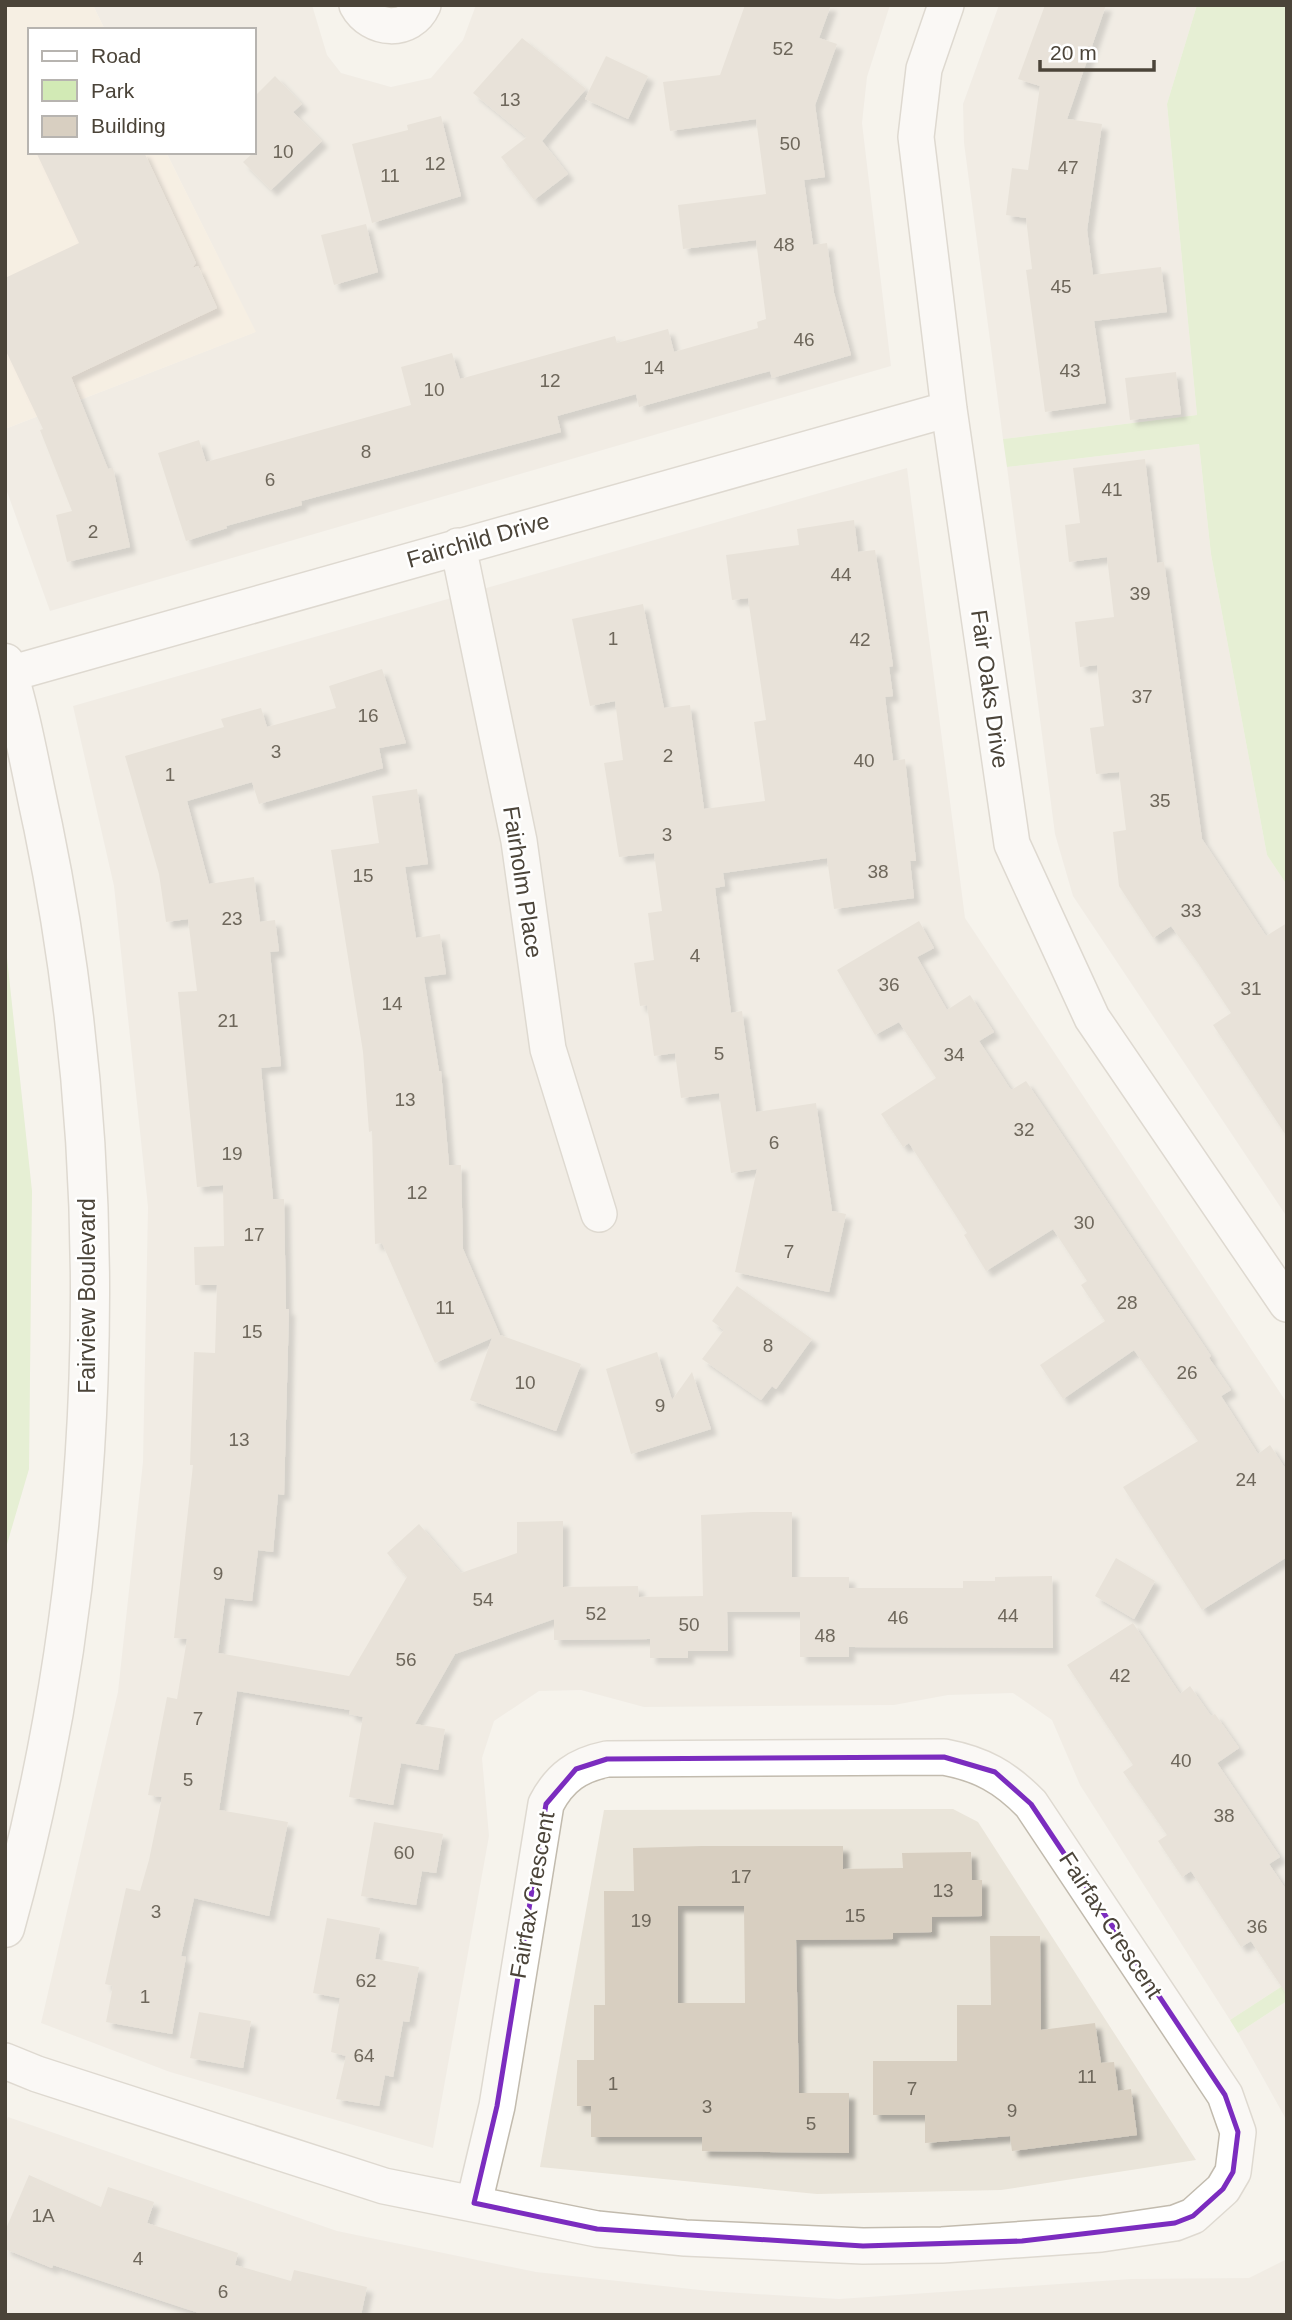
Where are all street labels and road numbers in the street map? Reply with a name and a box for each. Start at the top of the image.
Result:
street label: Fairchild Drive [404,507,552,573]
street label: Fair Oaks Drive [966,608,1014,770]
street label: Fairholm Place [498,804,548,960]
street label: Fairview Boulevard [74,1198,100,1394]
street label: Fairfax Crescent [505,1809,560,1980]
street label: Fairfax Crescent [1054,1847,1168,2003]

